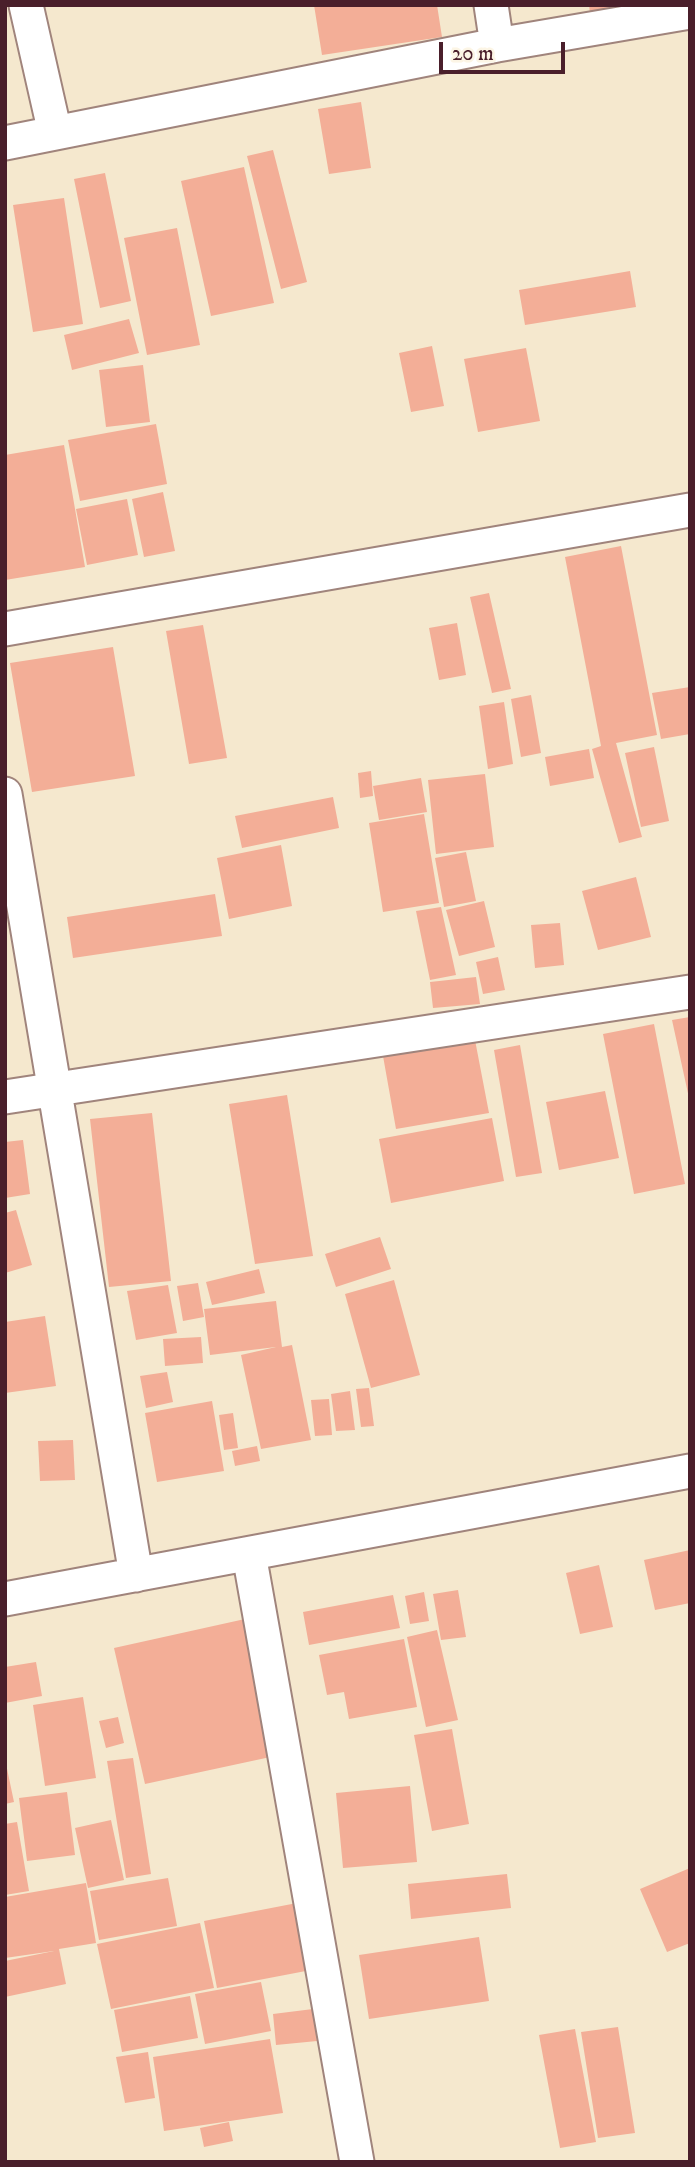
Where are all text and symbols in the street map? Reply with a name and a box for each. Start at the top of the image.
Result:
scale bar [443,28,569,72]
text: 20 m [452,41,494,67]

